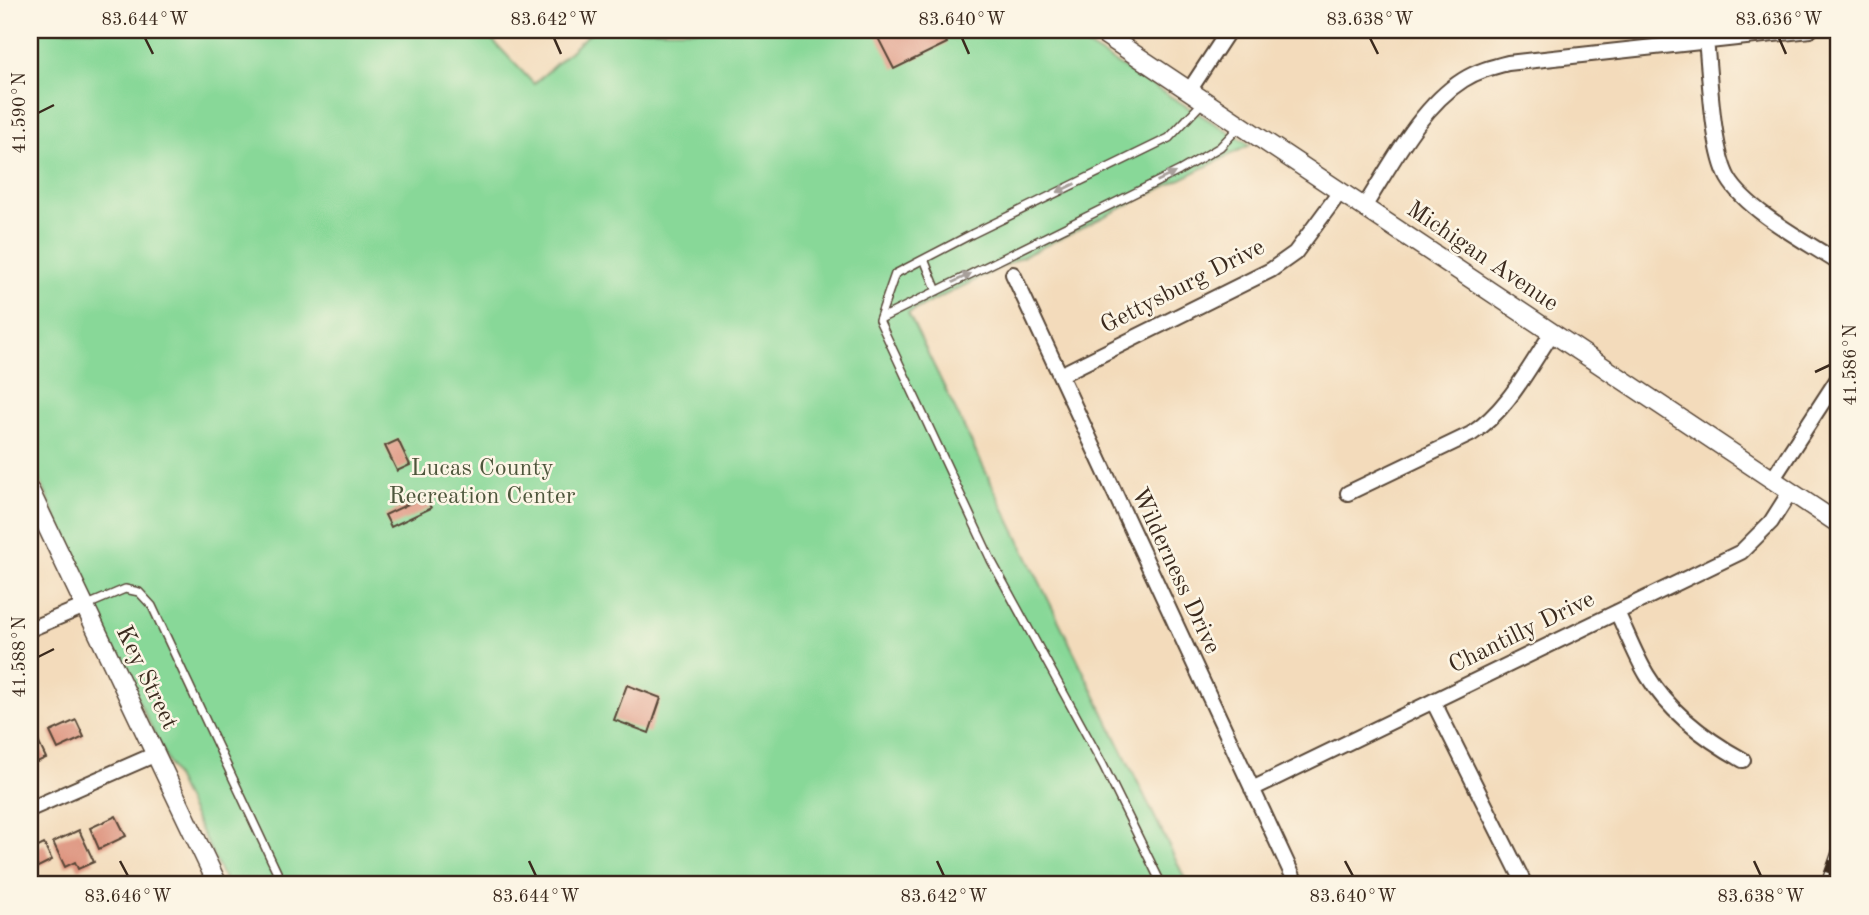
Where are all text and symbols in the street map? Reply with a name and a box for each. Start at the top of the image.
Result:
text: 83.644°W [102,11,188,29]
text: 83.642°W [511,11,597,29]
text: 83.640°W [919,11,1005,29]
text: 83.638°W [1327,11,1413,29]
text: 83.636°W [1736,11,1822,29]
text: 41.590°N [11,72,29,154]
one-way arrow [1156,172,1176,183]
one-way arrow [1056,183,1076,194]
street label: Michigan Avenue [1402,197,1562,317]
street label: Gettysburg Drive [1097,235,1269,339]
one-way arrow [952,273,972,284]
text: 41.586°N [1842,324,1860,406]
park label: Lucas County Recreation Center [388,457,576,509]
street label: Wilderness Drive [1126,484,1224,658]
street label: Chantilly Drive [1445,587,1599,679]
text: 41.588°N [11,616,29,698]
street label: Key Street [111,622,181,734]
text: 83.646°W [85,888,171,906]
text: 83.644°W [493,888,579,906]
text: 83.642°W [901,888,987,906]
text: 83.640°W [1310,888,1396,906]
text: 83.638°W [1718,888,1804,906]

